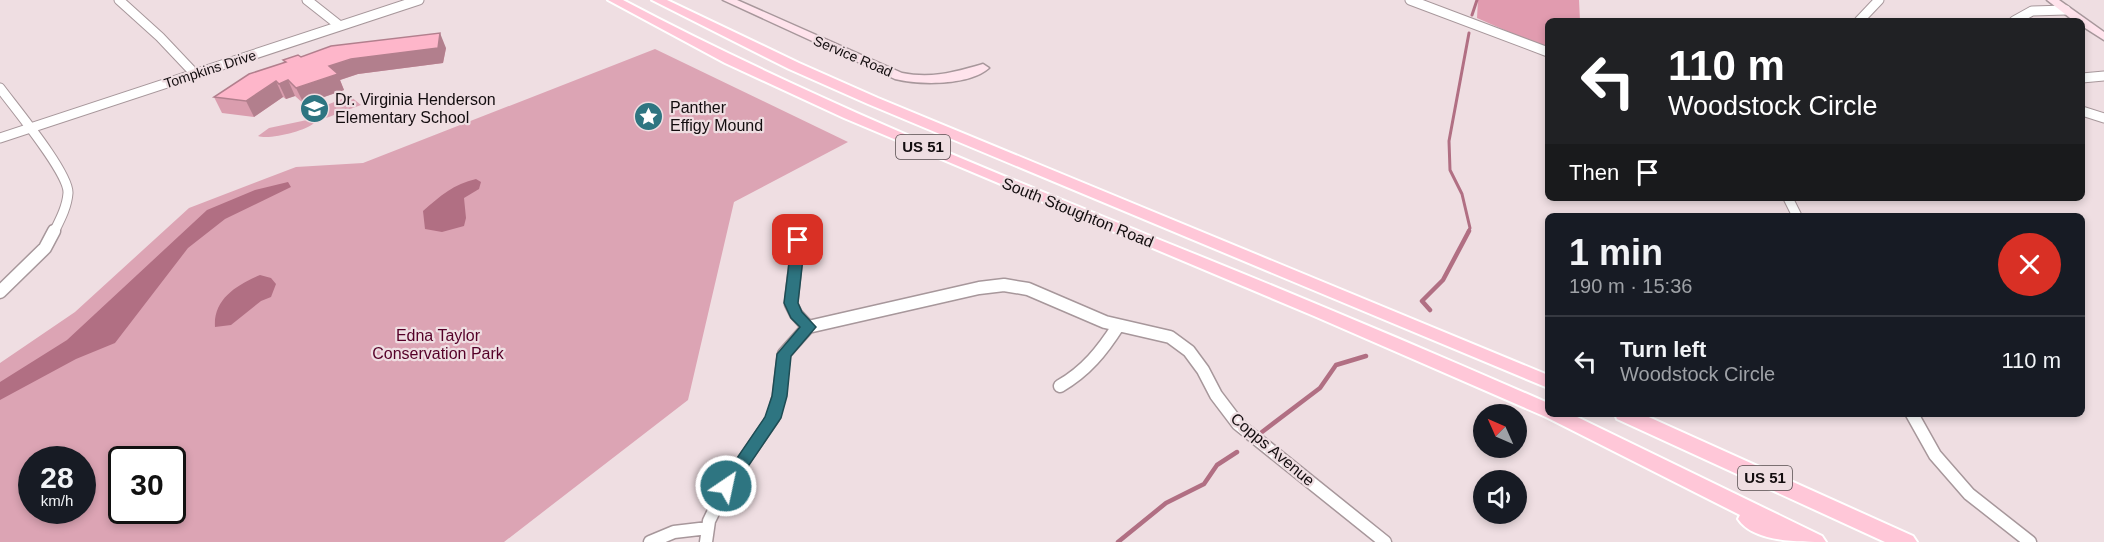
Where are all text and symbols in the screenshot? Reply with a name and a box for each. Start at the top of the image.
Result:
street label: Service Road [811,32,895,80]
icon: left [1569,42,1647,120]
text: 110 m [1668,42,1785,89]
street label: Tompkins Drive [162,47,258,91]
place label: Dr. Virginia Henderson Elementary School [335,91,496,126]
text: Woodstock Circle [1668,91,1878,121]
school or university icon: Dr. Virginia Henderson Elementary School [298,92,330,124]
place label: Panther Effigy Mound [670,99,763,134]
place icon: Panther Effigy Mound [633,100,665,132]
road number: US 51 [896,135,950,159]
icon: arrive [1631,156,1664,189]
text: Then [1569,160,1619,185]
street label: South Stoughton Road [1000,174,1156,251]
pin [772,214,823,265]
icon: arrive [781,223,814,256]
text: 1 min [1569,232,1663,273]
button: close [1998,233,2061,296]
text: 190 m · 15:36 [1569,275,1692,297]
park label: Edna Taylor Conservation Park [372,327,505,362]
text: Turn left [1620,337,1706,362]
icon: left [1569,345,1602,378]
text: 110 m [2001,348,2061,373]
text: Woodstock Circle [1620,363,1775,385]
north arrow [1473,404,1527,458]
map controls [1473,404,1527,524]
street label: Copps Avenue [1227,410,1318,489]
speed limit sign: 30 [108,446,186,524]
position arrow [694,454,758,518]
text: 28 [40,461,74,494]
road number: US 51 [1738,466,1792,490]
button: sound [1473,470,1527,524]
text: km/h [41,492,73,509]

